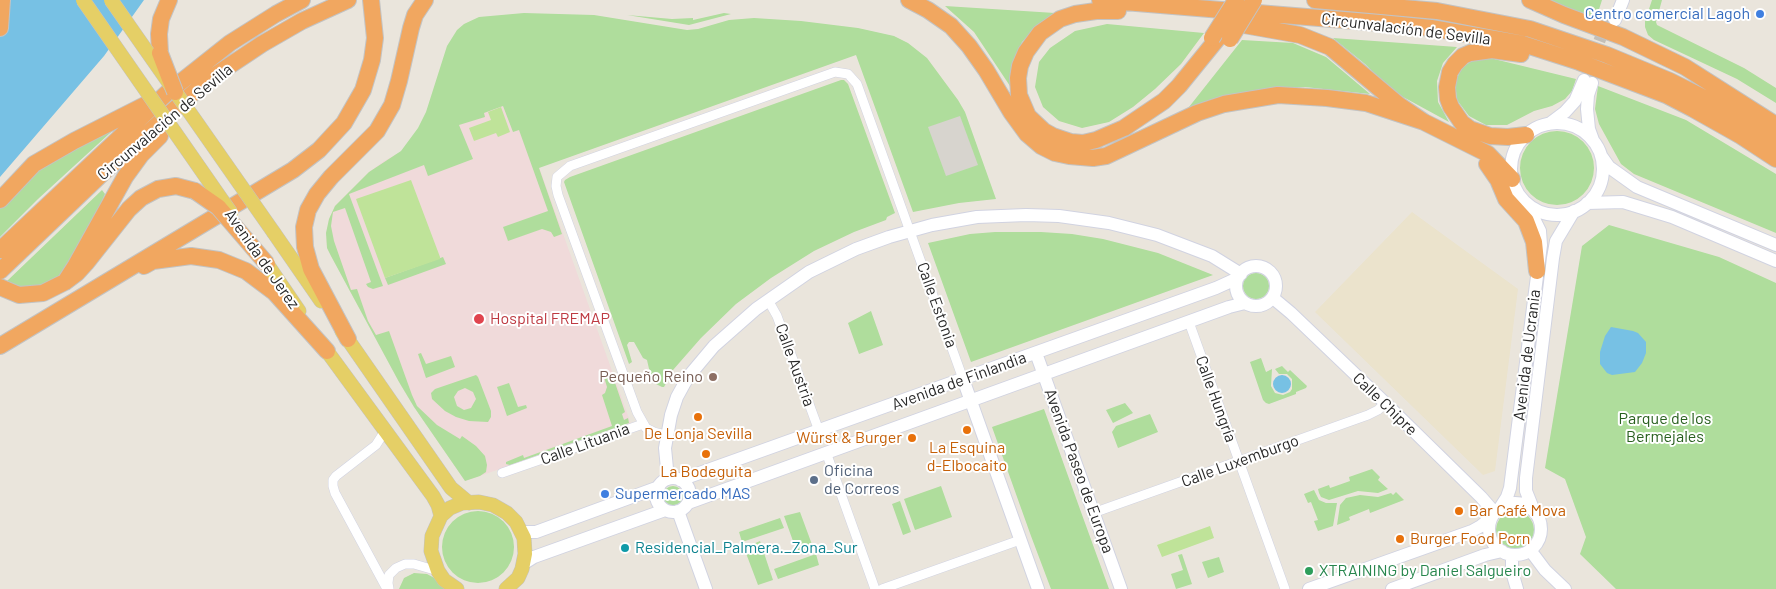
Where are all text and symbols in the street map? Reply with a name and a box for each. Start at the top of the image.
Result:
place label: Centro comercial Lagoh [1585,4,1750,24]
marker: Centro comercial Lagoh [1754,8,1766,20]
street label: Circunvalación de Sevilla [1320,9,1492,49]
street label: Circunvalación de Sevilla [94,60,236,184]
street label: Avenida de Jerez [220,205,304,313]
street label: Calle Estonia [913,260,961,350]
street label: Avenida de Ucrania [1509,288,1545,422]
place label: Hospital FREMAP [490,309,610,329]
marker: Hospital FREMAP [472,312,486,326]
street label: Calle Austria [771,321,819,409]
street label: Avenida de Finlandia [889,348,1029,414]
street label: Calle Hungría [1192,353,1240,445]
place label: Pequeño Reino [599,367,703,387]
street label: Calle Chipre [1349,368,1421,440]
marker: Pequeño Reino [707,371,719,383]
street label: Avenida Paseo de Europa [1040,386,1118,556]
park label: Parque de los Bermejales [1619,409,1711,447]
marker: De Lonja Sevilla [692,411,704,423]
street label: Calle Lituania [538,419,632,469]
place label: De Lonja Sevilla [644,424,752,444]
marker: La Esquina d-Elbocaito [961,424,973,436]
place label: Würst & Burger [796,428,902,448]
street label: Calle Luxemburgo [1179,431,1301,491]
marker: Würst & Burger [906,432,918,444]
place label: La Esquina d-Elbocaito [927,438,1007,476]
marker: La Bodeguita [700,448,712,460]
place label: Oficina de Correos [824,461,899,499]
place label: La Bodeguita [660,462,752,482]
marker: Oficina de Correos [808,474,820,486]
place label: Supermercado MAS [615,484,750,504]
marker: Supermercado MAS [599,488,611,500]
place label: Bar Café Mova [1469,501,1566,521]
marker: Bar Café Mova [1453,505,1465,517]
place label: Burger Food Porn [1410,529,1530,549]
marker: Burger Food Porn [1394,533,1406,545]
place label: Residencial_Palmera._Zona_Sur [635,538,858,558]
marker: Residencial_Palmera._Zona_Sur [619,542,631,554]
place label: XTRAINING by Daniel Salgueiro [1319,561,1531,581]
marker: XTRAINING by Daniel Salgueiro [1303,565,1315,577]

